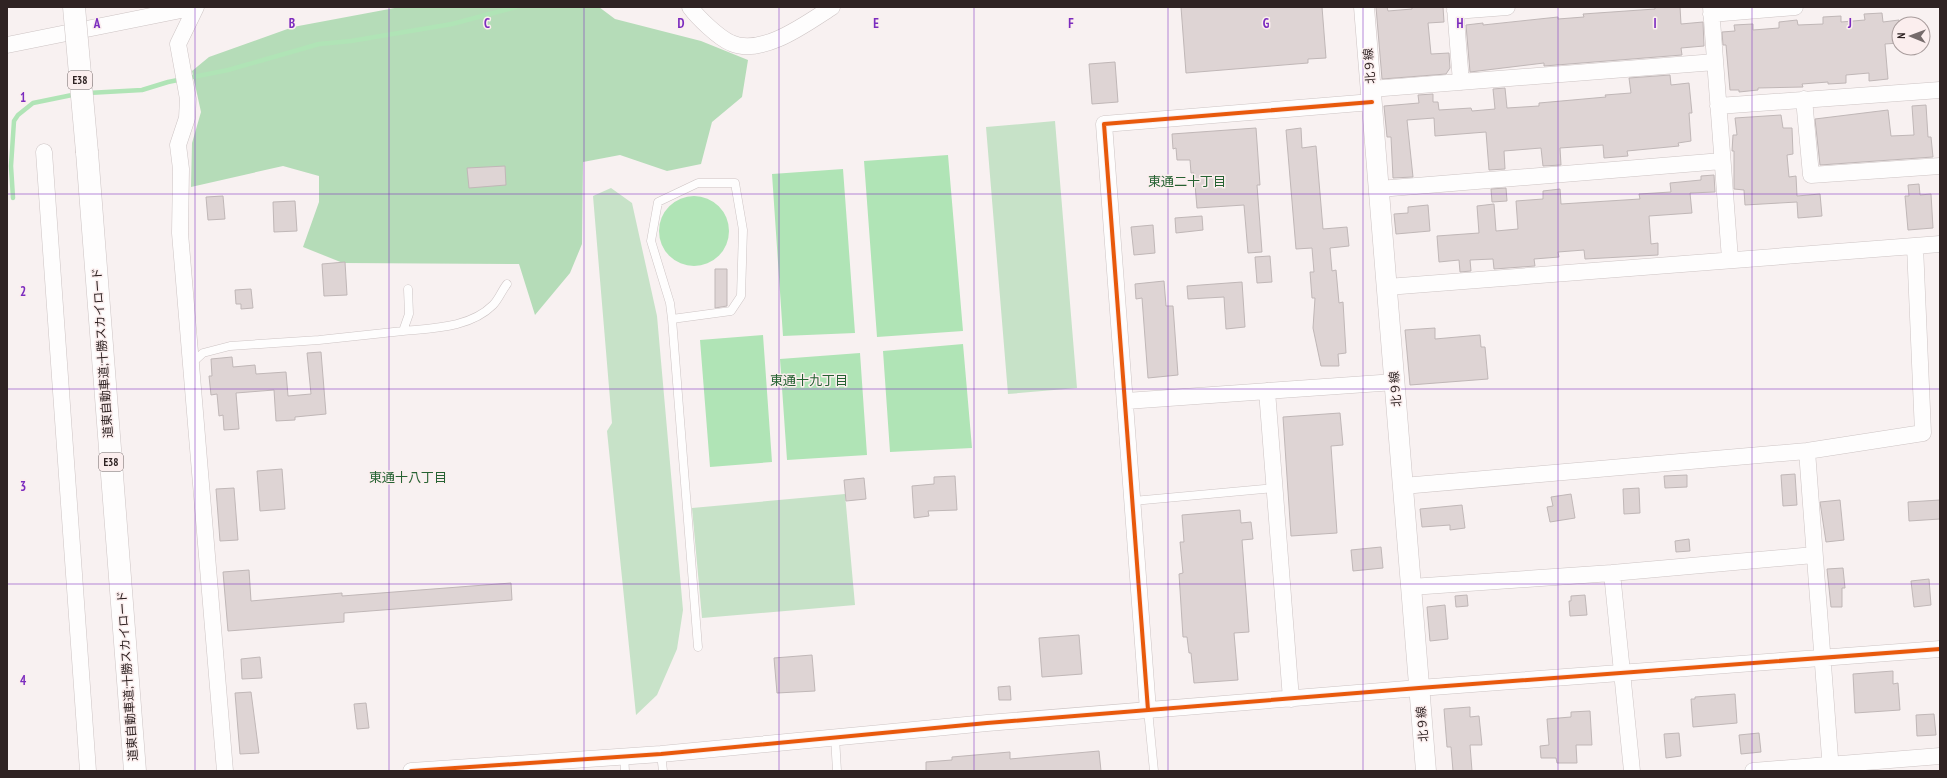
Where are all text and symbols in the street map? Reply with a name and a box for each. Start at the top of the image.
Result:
text: A [93,15,101,32]
text: B [289,15,295,32]
text: C [484,15,490,32]
text: D [678,15,685,32]
text: E [873,15,879,32]
text: F [1068,15,1074,32]
text: G [1263,15,1270,32]
text: H [1457,15,1464,32]
text: I [1653,15,1657,32]
text: J [1847,15,1852,32]
north arrow [1891,16,1931,56]
text: N [1894,33,1908,39]
street label: 北９線 [1360,47,1378,85]
road number: E38 [68,71,92,89]
text: 1 [20,89,26,106]
district label: 東通二十丁目 [1148,173,1226,190]
street label: 道東自動車道;十勝スカイロード [89,267,115,439]
text: 2 [20,283,26,300]
street label: 北９線 [1386,370,1404,408]
district label: 東通十九丁目 [770,372,848,389]
road number: E38 [99,453,123,471]
district label: 東通十八丁目 [369,469,447,486]
text: 3 [20,478,26,495]
street label: 道東自動車道;十勝スカイロード [114,590,140,762]
text: 4 [20,672,27,689]
street label: 北９線 [1413,705,1431,743]

